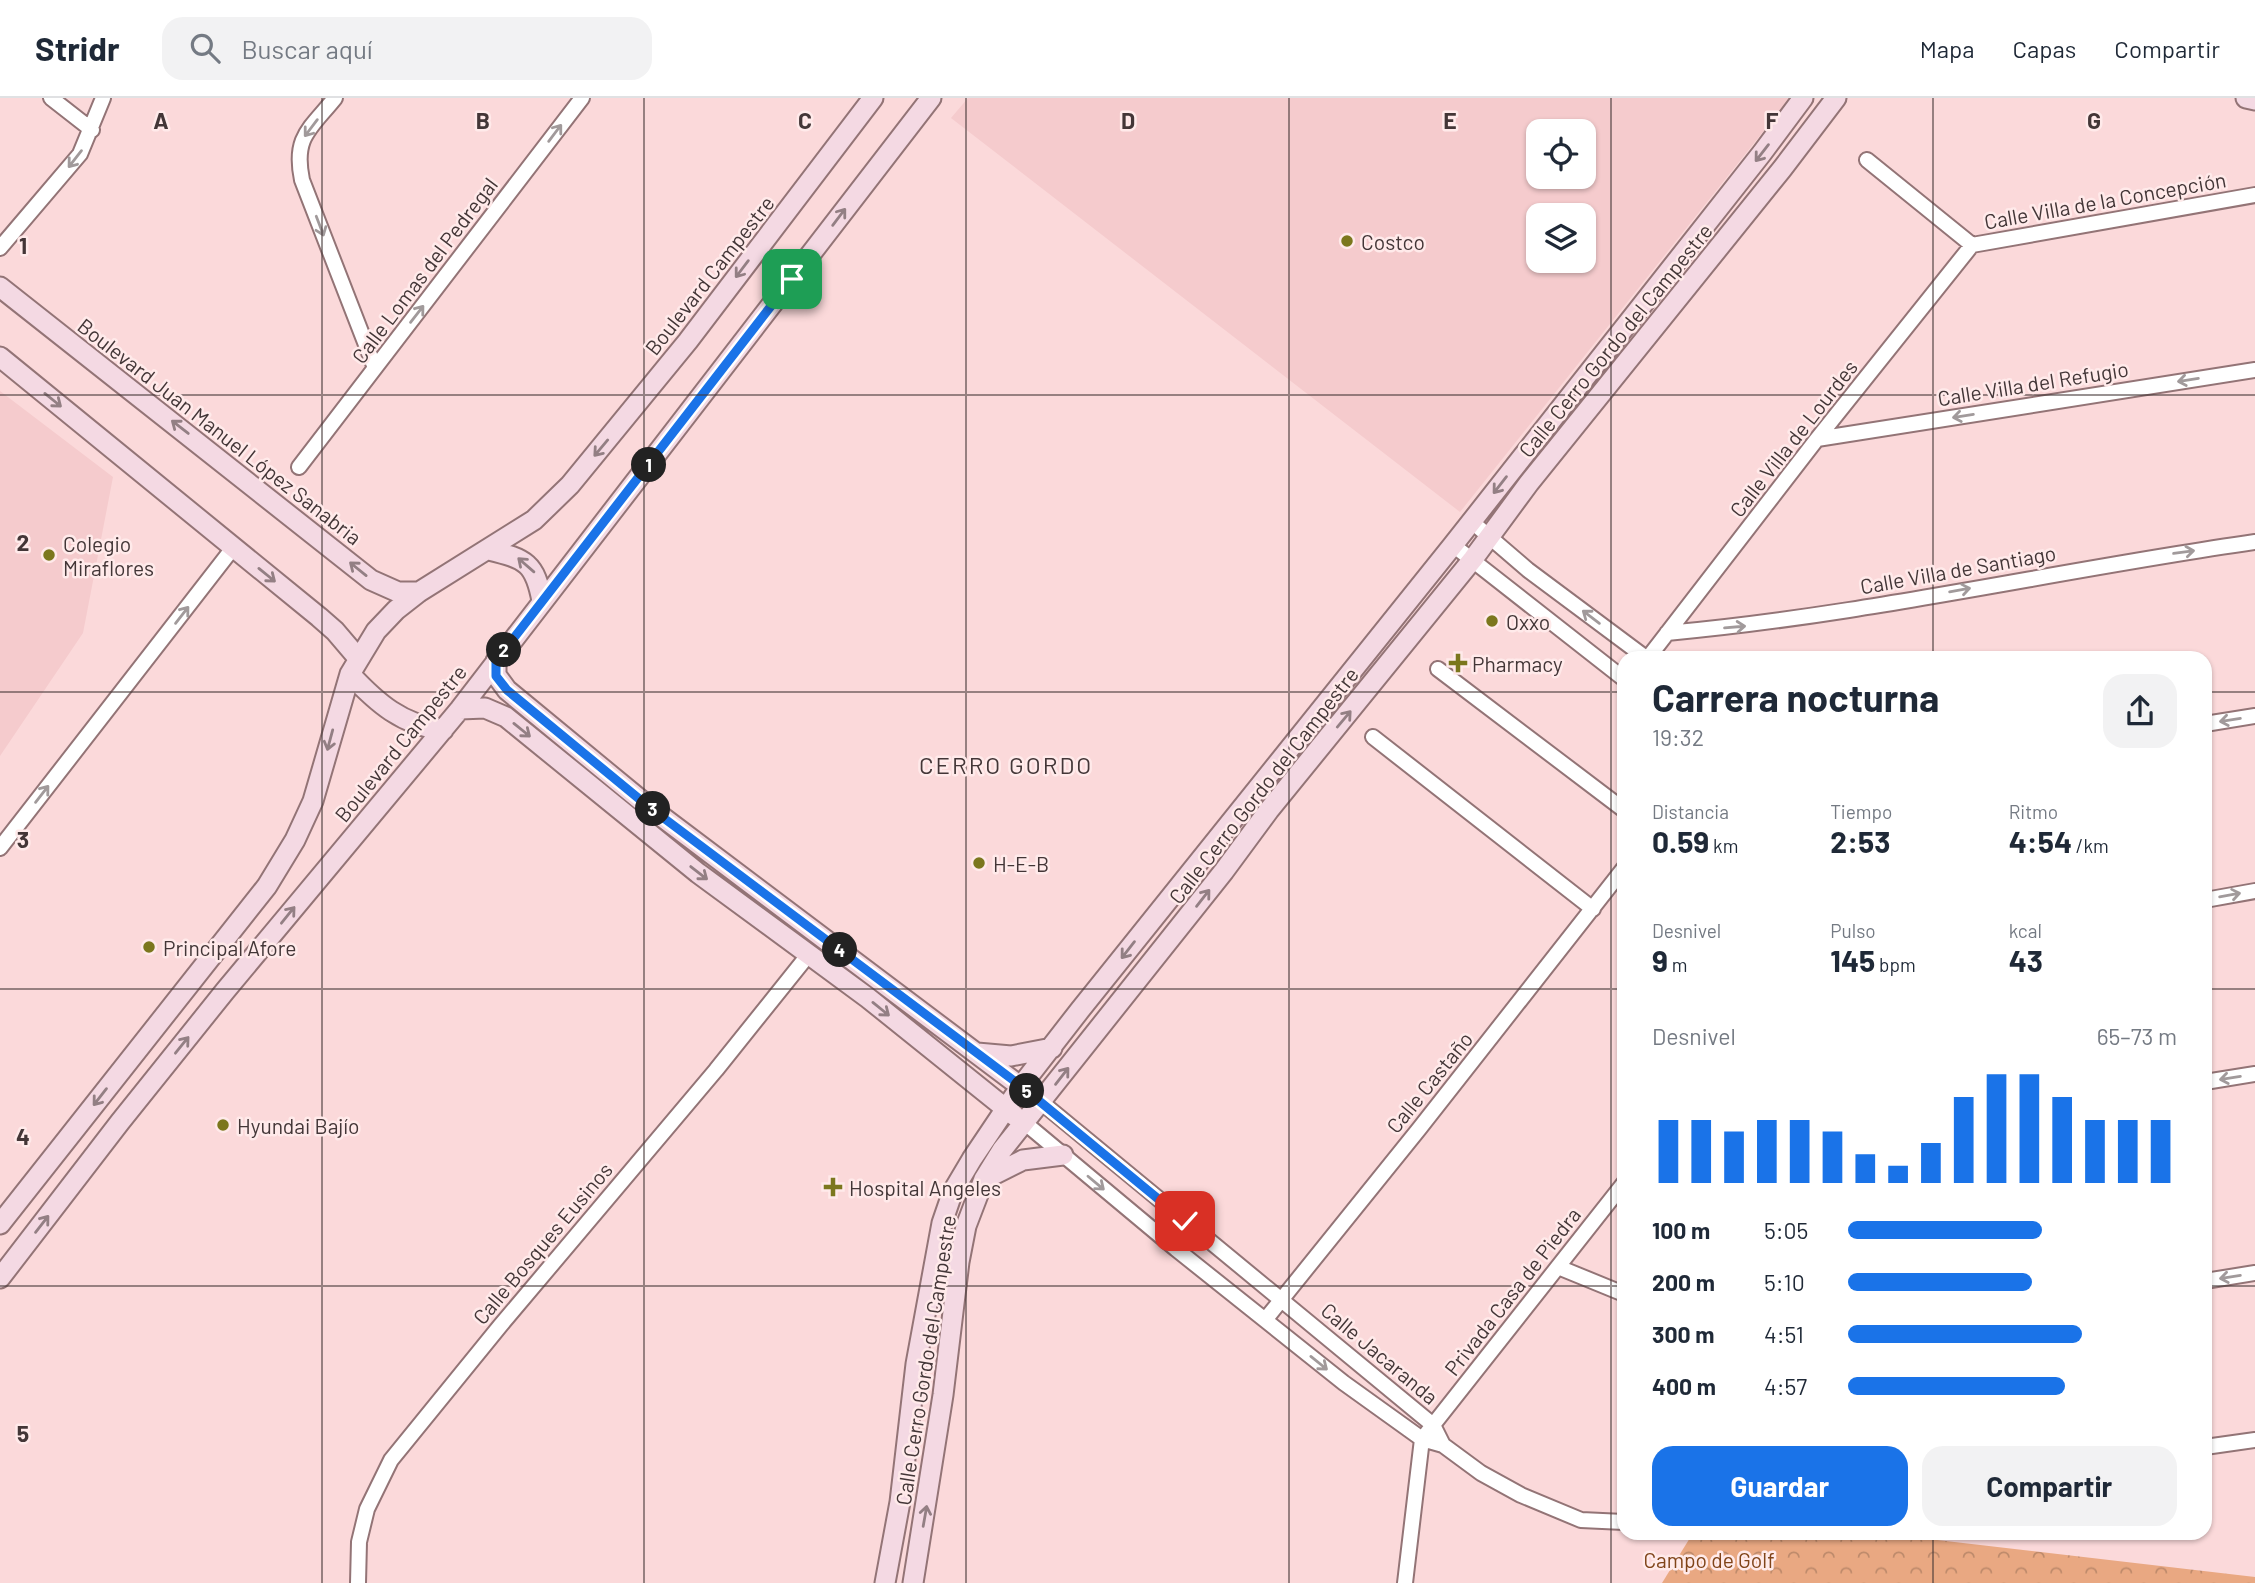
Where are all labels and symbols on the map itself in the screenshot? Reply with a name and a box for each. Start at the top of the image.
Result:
text: A [153,106,169,134]
text: B [476,106,490,134]
text: C [798,106,812,134]
text: D [1121,106,1135,134]
text: E [1443,106,1457,134]
text: F [1766,106,1779,134]
text: G [2087,106,2101,134]
one-way arrow [304,118,319,136]
one-way arrow [548,124,563,143]
one-way arrow [1754,143,1769,161]
one-way arrow [67,150,82,168]
street label: Calle Villa de la Concepción [1982,166,2228,234]
street label: Calle Lomas del Pedregal [346,172,502,368]
street label: Boulevard Campestre [639,191,779,359]
one-way arrow [832,209,847,227]
one-way arrow [314,215,327,237]
street label: Calle Cerro Gordo del Campestre [1513,218,1717,462]
place label: Costco [1361,229,1425,254]
text: 1 [19,231,27,259]
marker: Costco [1339,233,1355,249]
pin [762,249,822,309]
one-way arrow [735,259,750,278]
one-way arrow [410,305,425,323]
street label: Boulevard Juan Manuel López Sanabria [73,312,367,550]
street label: Calle Villa de Lourdes [1724,355,1862,521]
street label: Calle Villa del Refugio [1936,356,2130,410]
one-way arrow [2177,374,2199,387]
one-way arrow [43,392,61,408]
one-way arrow [1952,410,1975,423]
one-way arrow [171,420,189,435]
one-way arrow [594,438,609,456]
pin: 1 [632,448,666,482]
one-way arrow [1492,476,1507,494]
text: 2 [17,528,29,556]
place label: Colegio Miraflores [63,531,154,580]
street label: Calle Villa de Santiago [1858,539,2058,599]
one-way arrow [2172,545,2195,558]
marker: Colegio Miraflores [41,547,57,563]
one-way arrow [517,558,535,574]
one-way arrow [349,561,367,577]
one-way arrow [257,568,275,583]
one-way arrow [1948,583,1971,596]
one-way arrow [174,606,189,624]
place label: Oxxo [1506,609,1550,634]
one-way arrow [1582,610,1601,625]
marker: Oxxo [1484,613,1500,629]
one-way arrow [1724,620,1746,633]
pin: 2 [486,632,522,668]
place label: Pharmacy [1472,651,1563,676]
marker: Pharmacy [1450,655,1466,671]
street label: Boulevard Campestre [329,659,471,827]
street label: Calle Cerro Gordo del Campestre [1163,662,1363,908]
one-way arrow [1336,711,1352,729]
one-way arrow [2219,714,2242,727]
one-way arrow [512,722,530,738]
one-way arrow [323,728,336,751]
district label: CERRO GORDO [919,750,1093,779]
one-way arrow [34,785,49,804]
pin: 3 [636,792,670,826]
text: 3 [17,825,29,853]
place label: H-E-B [993,851,1049,876]
marker: H-E-B [971,855,987,871]
one-way arrow [689,865,707,880]
one-way arrow [2218,888,2241,901]
one-way arrow [1195,889,1210,907]
one-way arrow [280,907,295,925]
pin: 4 [822,932,858,968]
place label: Principal Afore [163,935,296,960]
marker: Principal Afore [141,939,157,955]
one-way arrow [1120,940,1135,958]
one-way arrow [871,1001,890,1016]
street label: Calle Castaño [1381,1026,1477,1138]
one-way arrow [175,1036,190,1054]
one-way arrow [1054,1067,1069,1086]
one-way arrow [2219,1072,2242,1085]
pin: 5 [1010,1074,1044,1108]
one-way arrow [93,1087,108,1105]
place label: Hyundai Bajío [237,1113,359,1138]
marker: Hyundai Bajío [215,1117,231,1133]
text: 4 [16,1122,30,1150]
street label: Calle Bosques Eusinos [467,1157,617,1329]
place label: Hospital Angeles [849,1175,1001,1200]
one-way arrow [1086,1175,1104,1191]
marker: Hospital Angeles [823,1177,843,1197]
pin [1155,1191,1215,1251]
street label: Privada Casa de Piedra [1439,1202,1585,1380]
street label: Calle Cerro Gordo del Campestre [890,1213,960,1507]
one-way arrow [34,1215,49,1233]
one-way arrow [2219,1271,2242,1284]
street label: Calle Jacaranda [1317,1297,1443,1409]
one-way arrow [1309,1355,1327,1370]
text: 5 [17,1419,29,1447]
one-way arrow [919,1505,932,1528]
park label: Campo de Golf [1643,1547,1775,1572]

